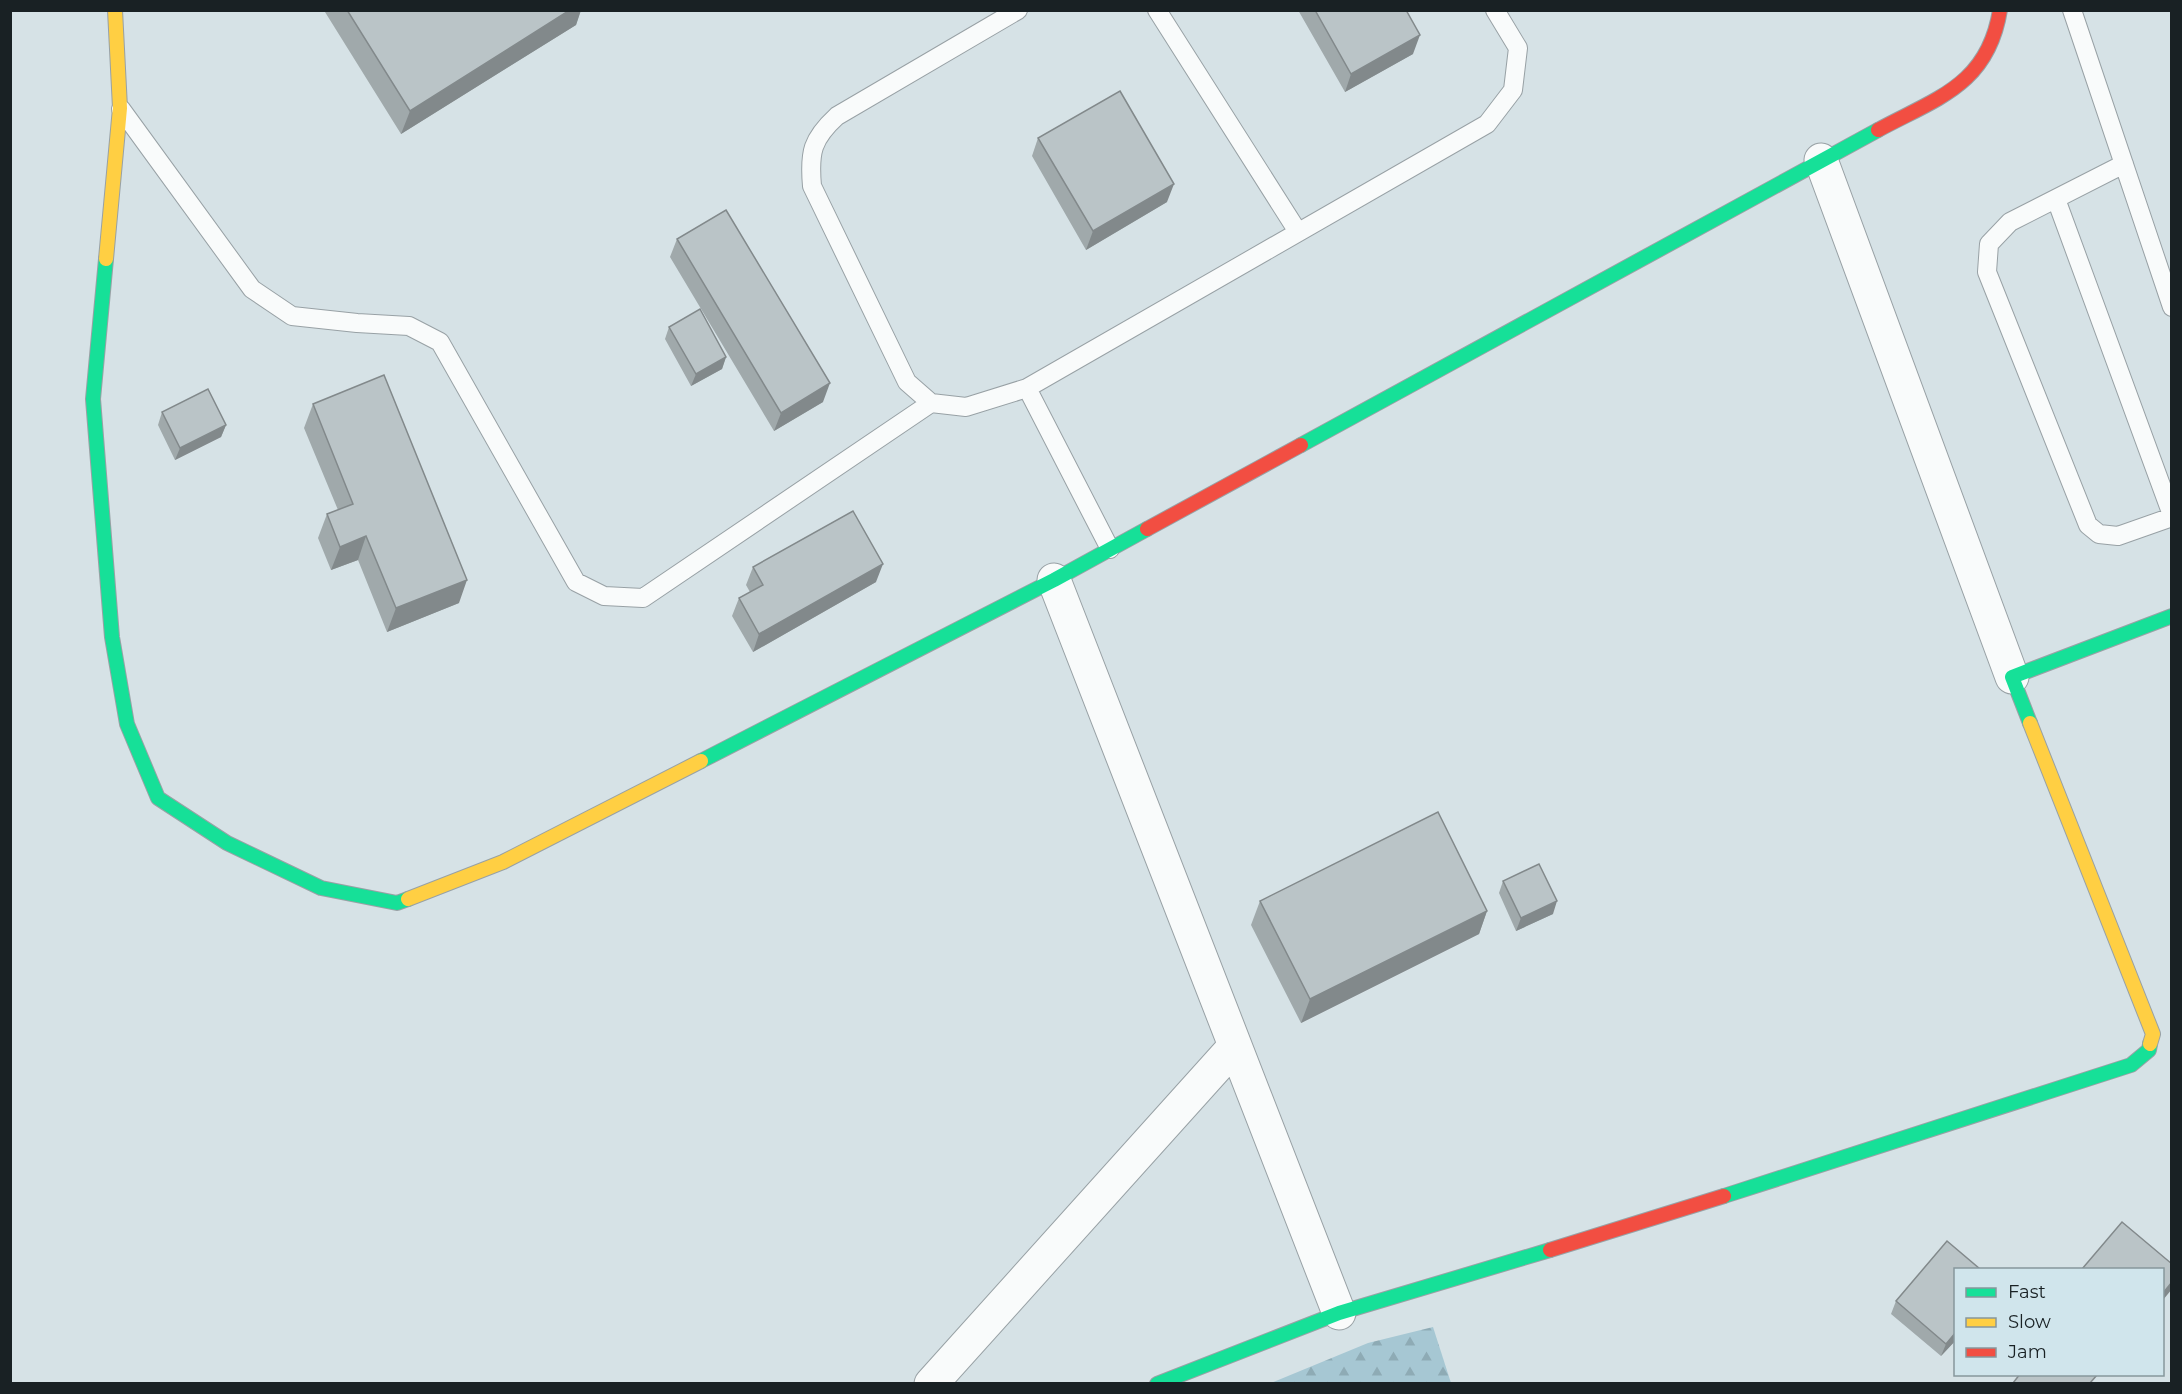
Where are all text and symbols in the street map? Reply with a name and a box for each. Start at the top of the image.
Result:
legend [1954,1268,2164,1376]
text: Fast [2008,1281,2046,1303]
text: Slow [2008,1311,2051,1333]
text: Jam [2007,1341,2047,1363]

